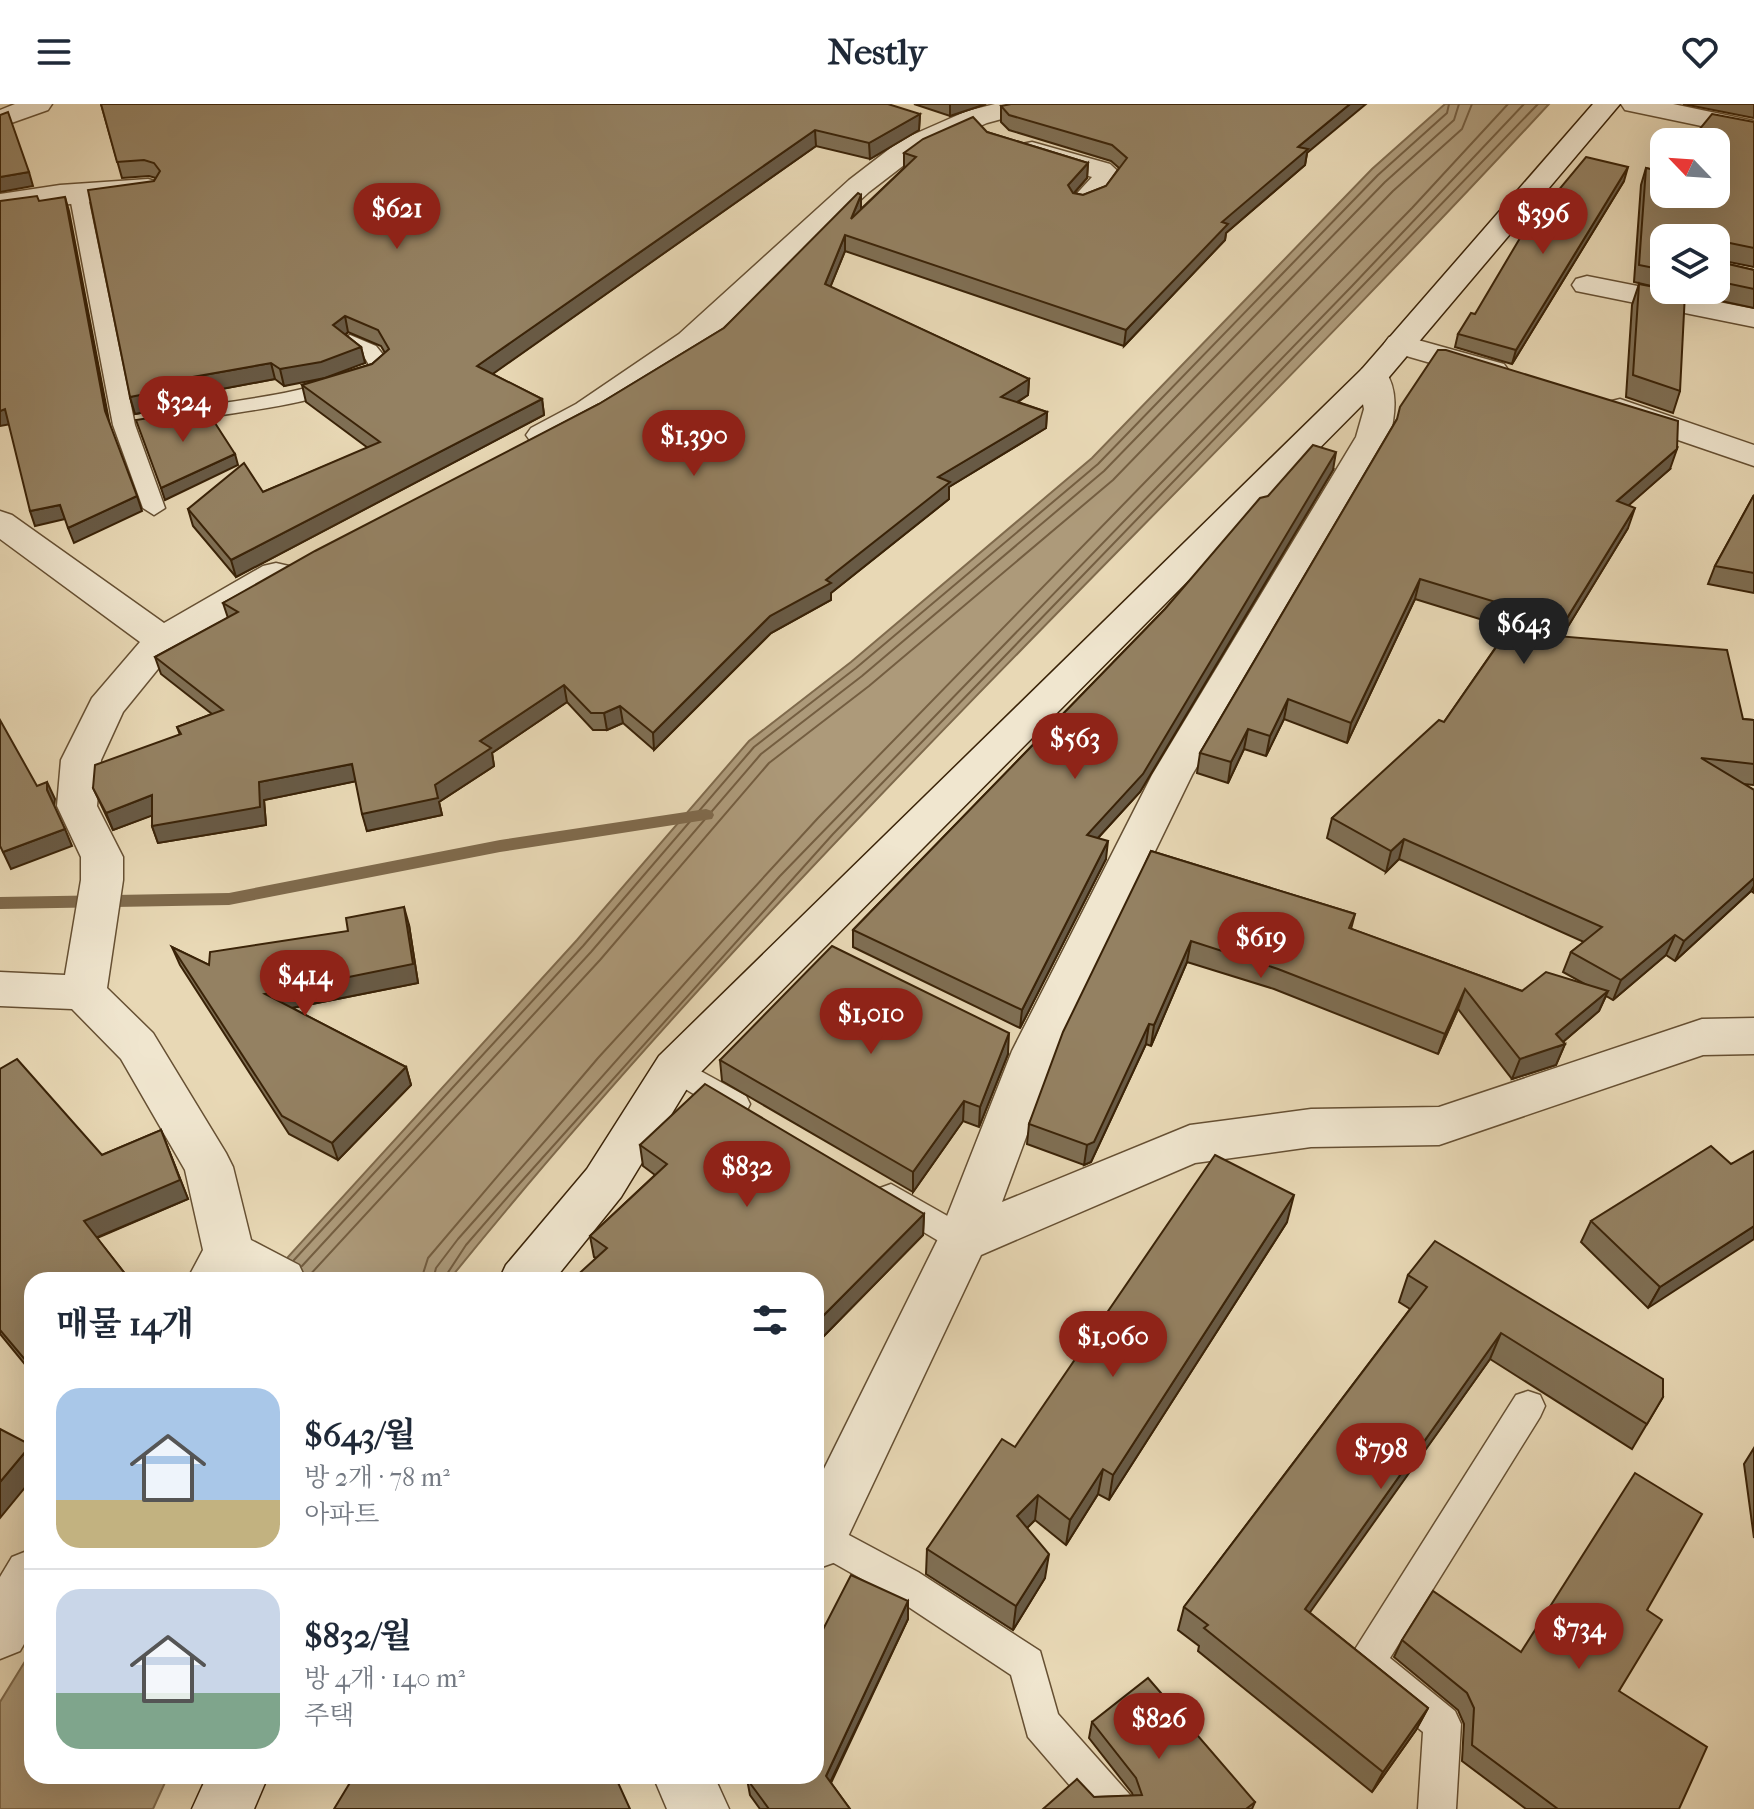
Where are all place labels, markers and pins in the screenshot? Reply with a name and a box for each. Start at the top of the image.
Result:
pin: $621 [350,183,444,251]
pin: $396 [1496,188,1590,256]
pin: $324 [136,376,230,444]
pin: $1,390 [629,410,759,478]
pin: $643 [1477,598,1571,666]
pin: $563 [1028,713,1122,781]
pin: $619 [1214,912,1308,980]
pin: $414 [258,950,352,1018]
pin: $1,010 [806,988,936,1056]
pin: $832 [700,1141,794,1209]
pin: $1,060 [1048,1311,1178,1379]
pin: $798 [1334,1423,1428,1491]
pin: $734 [1532,1603,1626,1671]
pin: $826 [1112,1693,1206,1761]

